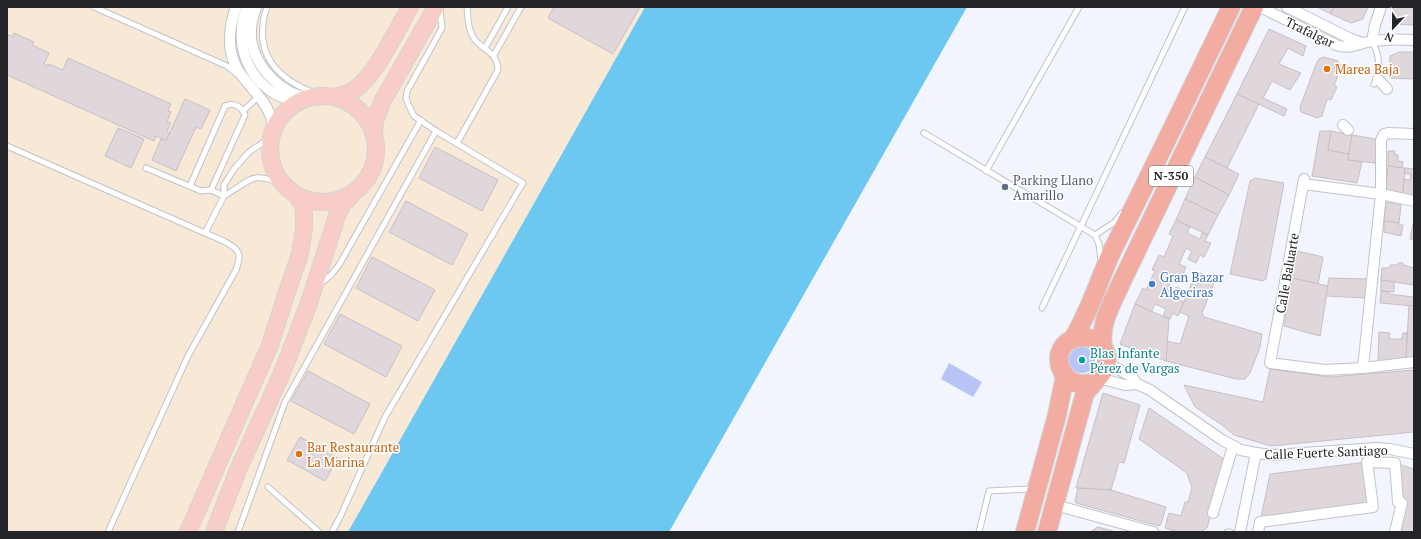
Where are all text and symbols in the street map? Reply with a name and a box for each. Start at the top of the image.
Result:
north arrow [1373,8,1413,48]
street label: Trafalgar [1282,12,1338,52]
text: N [1382,29,1396,45]
place label: Marea Baja [1335,60,1399,78]
marker: Marea Baja [1322,64,1332,74]
road number: N-350 [1149,166,1193,186]
place label: Parking Llano Amarillo [1013,171,1093,204]
marker: Parking Llano Amarillo [1000,182,1010,192]
street label: Calle Baluarte [1271,231,1303,315]
place label: Gran Bazar Algeciras [1160,268,1224,301]
marker: Gran Bazar Algeciras [1147,279,1157,289]
place label: Blas Infante Pérez de Vargas [1090,344,1180,377]
marker: Blas Infante Pérez de Vargas [1077,355,1087,365]
place label: Bar Restaurante La Marina [307,438,399,471]
street label: Calle Fuerte Santiago [1264,441,1388,463]
marker: Bar Restaurante La Marina [294,449,304,459]

